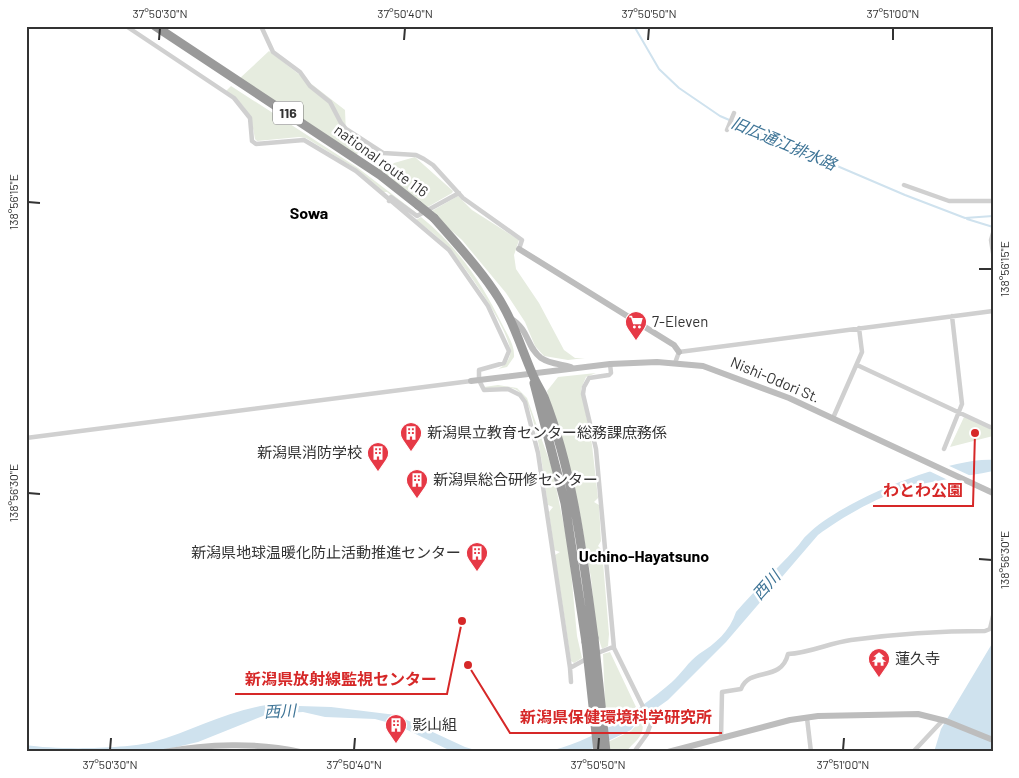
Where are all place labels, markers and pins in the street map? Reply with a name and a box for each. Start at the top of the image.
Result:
supermarket icon: 7-Eleven [624,310,648,341]
place label: 7-Eleven [652,312,708,330]
building icon: 新潟県立教育センター総務課庶務係 [399,421,423,452]
place label: 新潟県立教育センター総務課庶務係 [427,423,667,441]
building icon: 新潟県消防学校 [366,441,390,472]
place label: 新潟県消防学校 [257,443,362,461]
building icon: 新潟県総合研修センター [405,468,429,499]
place label: 新潟県総合研修センター [433,470,598,488]
callout: わとわ公園 [873,475,973,506]
building icon: 新潟県地球温暖化防止活動推進センター [465,541,489,572]
place label: 新潟県地球温暖化防止活動推進センター [191,543,461,561]
temple icon: 蓮久寺 [867,647,891,678]
place label: 蓮久寺 [895,649,940,667]
callout: 新潟県放射線監視センター [235,663,447,694]
callout: 新潟県保健環境科学研究所 [510,702,722,733]
building icon: 影山組 [384,713,408,744]
place label: 影山組 [412,715,457,733]

